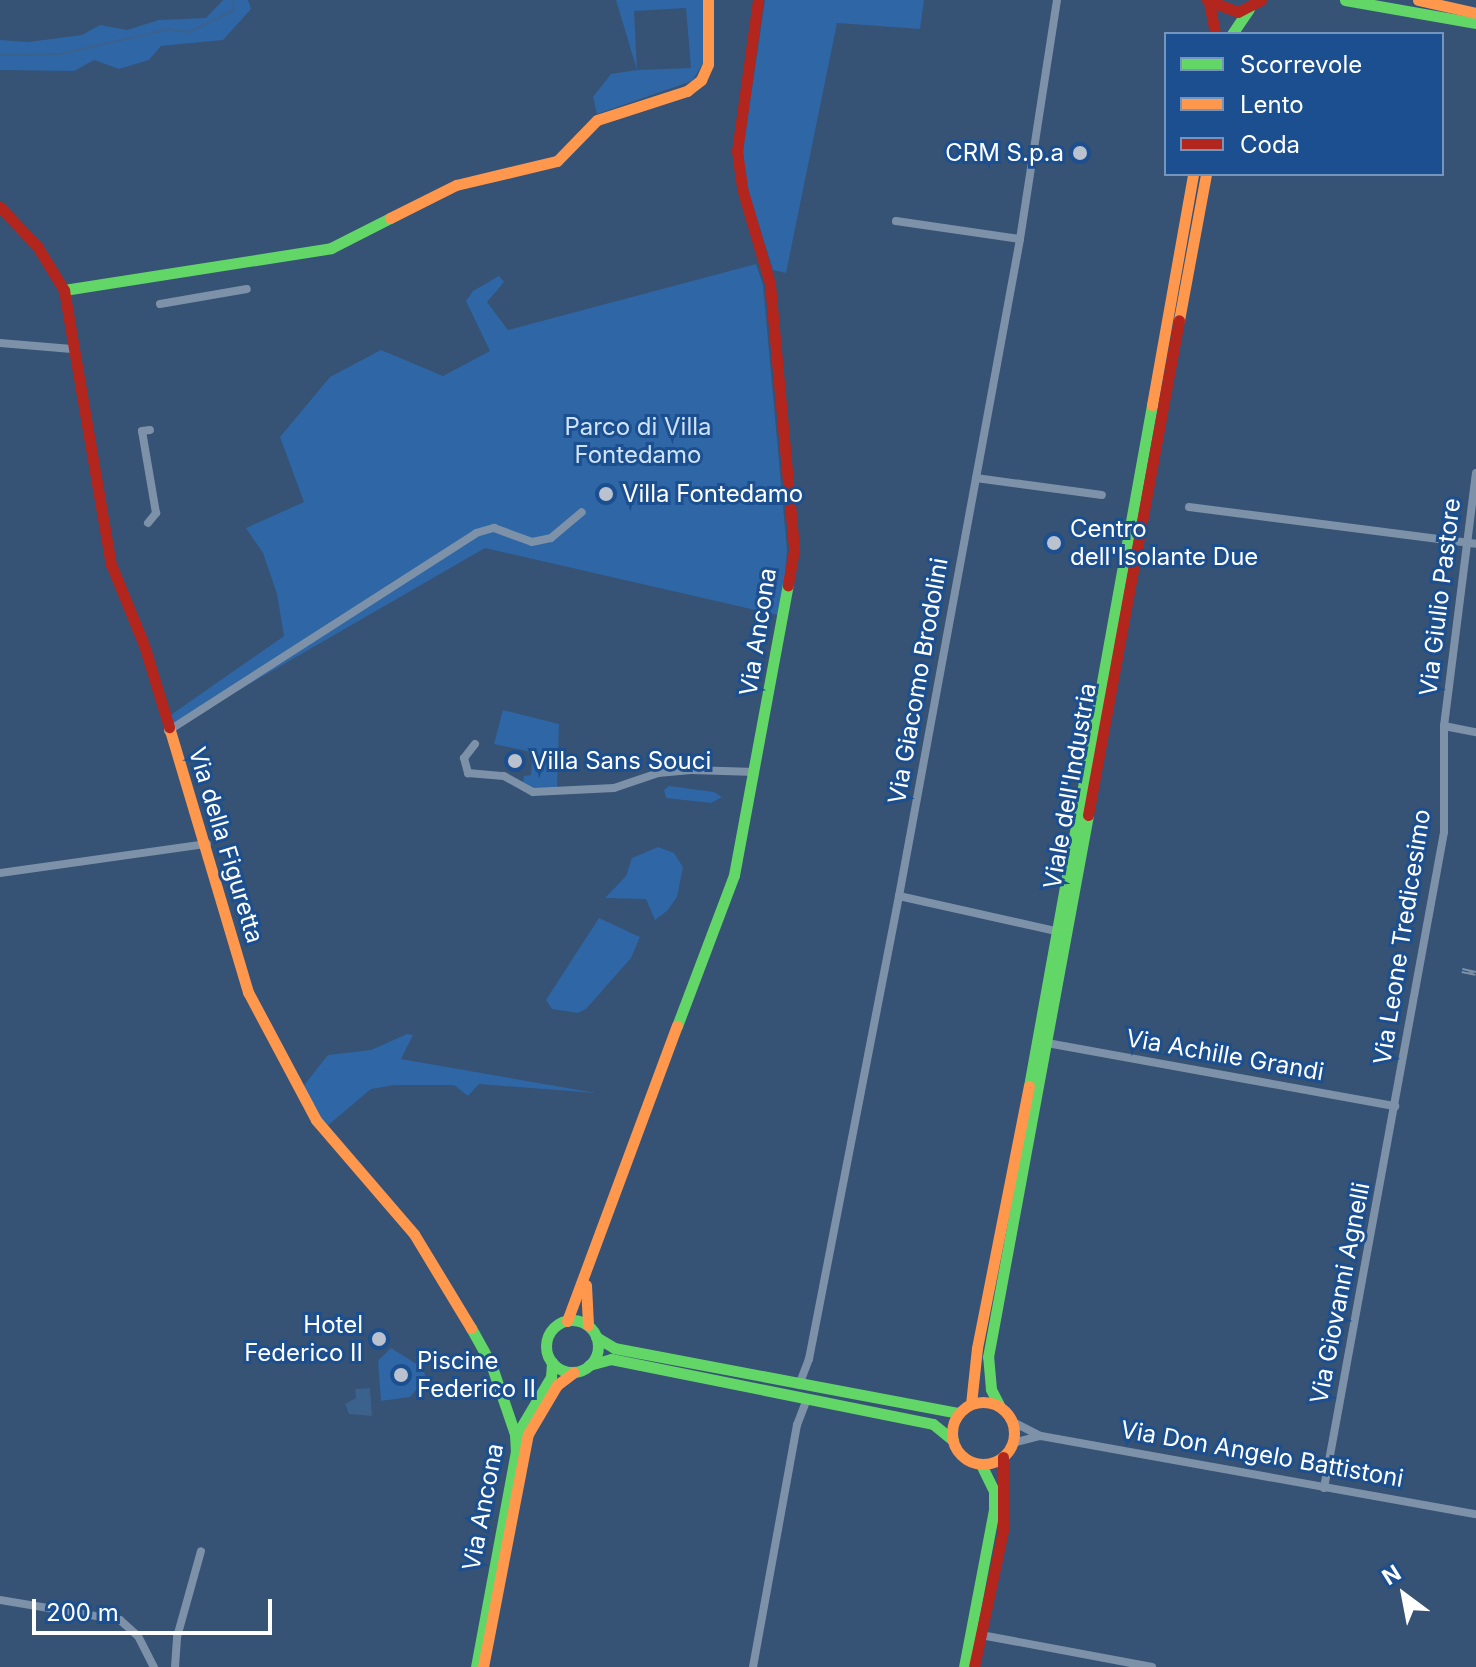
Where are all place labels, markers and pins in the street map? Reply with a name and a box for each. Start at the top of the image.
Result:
place label: CRM S.p.a [945,139,1064,167]
marker: CRM S.p.a [1071,144,1089,162]
place label: Villa Fontedamo [622,480,803,508]
marker: Villa Fontedamo [597,485,615,503]
place label: Centro dell'Isolante Due [1070,515,1258,571]
marker: Centro dell'Isolante Due [1045,534,1063,552]
place label: Villa Sans Souci [531,747,711,775]
marker: Villa Sans Souci [506,752,524,770]
place label: Hotel Federico II [244,1311,363,1367]
marker: Hotel Federico II [370,1330,388,1348]
place label: Piscine Federico II [417,1347,536,1403]
marker: Piscine Federico II [392,1366,410,1384]

